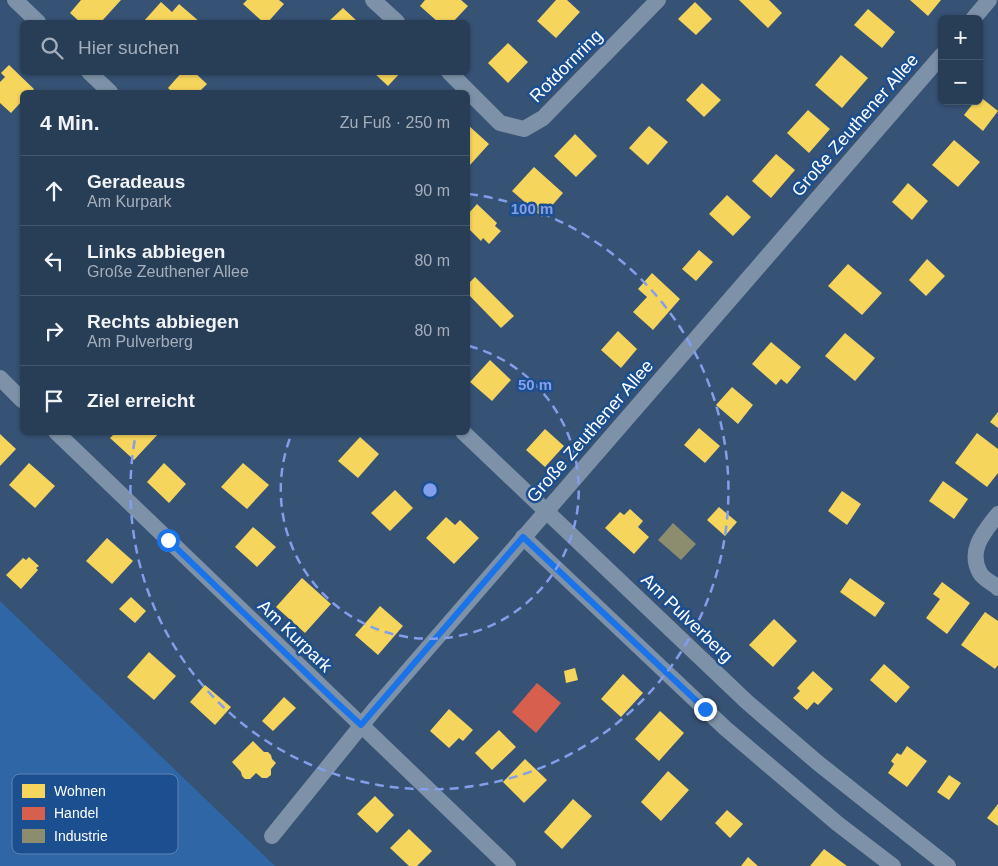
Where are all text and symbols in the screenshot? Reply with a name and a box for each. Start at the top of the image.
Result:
map controls [938,15,983,105]
button: + [938,15,983,60]
search box [20,20,470,75]
street label: Rotdornring [526,26,606,106]
icon: search [38,34,66,62]
text: Hier suchen [78,37,179,58]
street label: Große Zeuthener Allee [788,50,922,200]
button: − [938,60,983,105]
text: 4 Min. [40,111,100,134]
text: Zu Fuß · 250 m [340,114,450,131]
text: Geradeaus [87,171,185,192]
icon: ahead [40,177,68,205]
text: 90 m [414,182,450,199]
text: Am Kurpark [87,193,171,210]
text: 100 m [511,200,553,217]
text: Links abbiegen [87,241,225,262]
icon: left [40,247,68,275]
text: 80 m [414,252,450,269]
text: Große Zeuthener Allee [87,263,249,280]
text: Rechts abbiegen [87,311,239,332]
icon: right [40,317,68,345]
text: 80 m [414,322,450,339]
text: Am Pulverberg [87,333,193,350]
street label: Große Zeuthener Allee [523,356,657,506]
text: 50 m [518,376,552,393]
icon: arrive [40,387,68,415]
text: Ziel erreicht [87,390,195,411]
centre of rings [421,481,439,499]
route start [157,529,180,552]
street label: Am Pulverberg [637,569,737,667]
street label: Am Kurpark [254,596,337,677]
route end [694,698,717,721]
legend [12,774,178,854]
text: Wohnen [54,783,106,799]
text: Handel [54,805,98,821]
text: Industrie [54,828,108,844]

